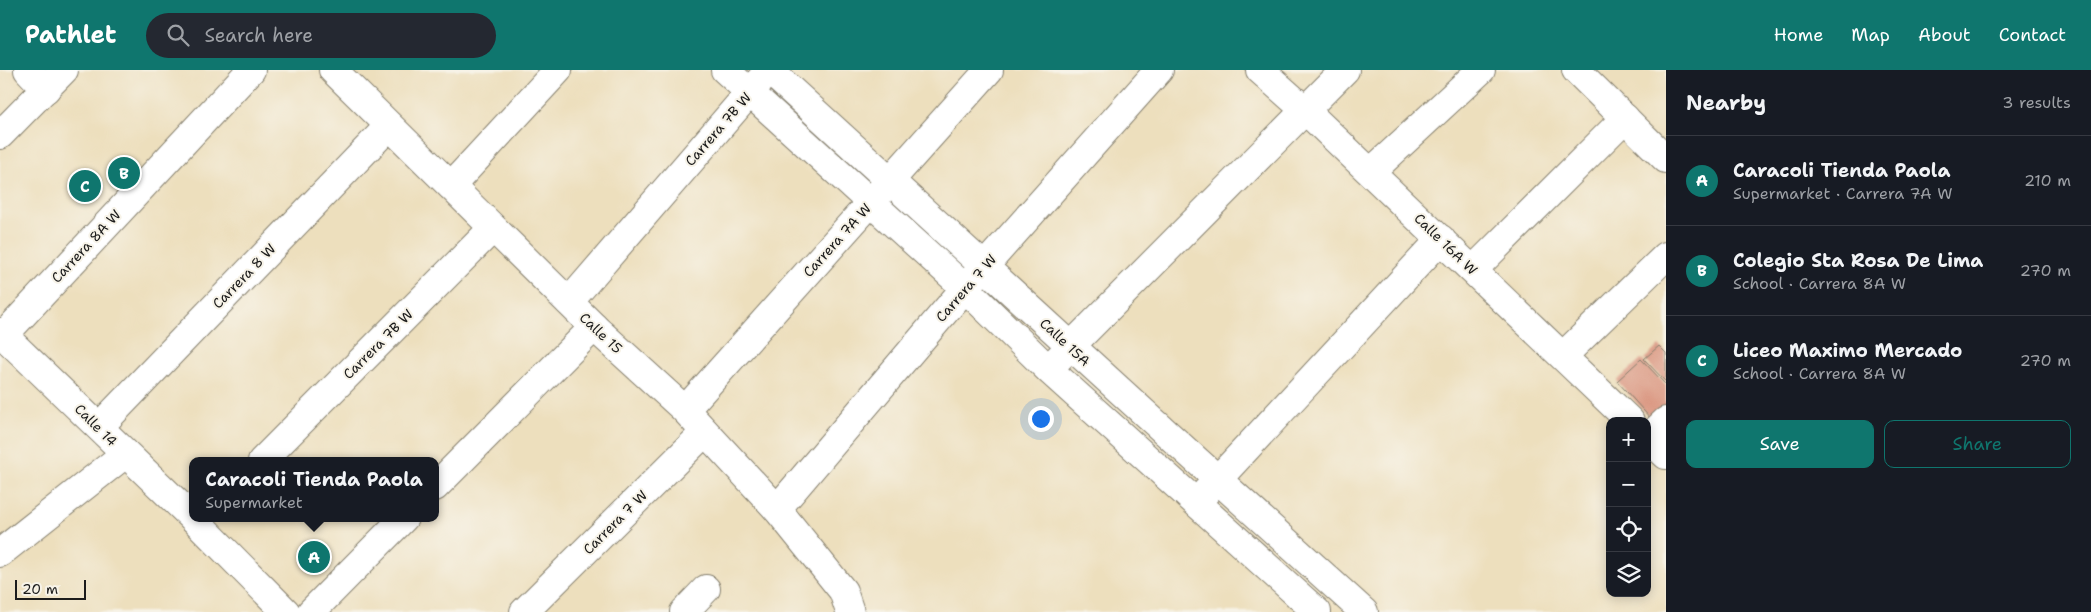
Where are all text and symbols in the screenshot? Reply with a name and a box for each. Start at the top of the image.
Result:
search box [146,13,496,58]
text: Pathlet [25,19,116,51]
icon: search [164,21,192,49]
text: Search here [204,23,313,48]
text: Home [1774,23,1823,47]
text: Map [1851,23,1890,47]
text: About [1918,23,1971,47]
text: Contact [1999,23,2066,47]
street label: Carrera 7B W [681,88,755,170]
text: Nearby [1686,89,1766,117]
text: 3 results [2002,92,2071,113]
pin: B [108,154,140,192]
text: Caracoli Tienda Paola [1733,158,1950,183]
pin: C [69,167,101,205]
text: A [1696,170,1708,191]
text: 210 m [2024,170,2071,191]
text: Supermarket · Carrera 7A W [1733,183,1953,204]
street label: Carrera 7A W [799,199,875,281]
street label: Carrera 8A W [47,206,125,286]
street label: Calle 16A W [1411,209,1481,279]
street label: Carrera 8 W [208,240,280,312]
text: Colegio Sta Rosa De Lima [1733,248,1983,273]
street label: Carrera 7 W [932,250,1000,326]
text: B [1697,260,1707,281]
text: 270 m [2020,260,2071,281]
text: School · Carrera 8A W [1733,273,1906,294]
street label: Carrera 7B W [339,305,417,383]
street label: Calle 15 [576,309,626,357]
street label: Calle 15A [1036,314,1094,370]
text: Liceo Maximo Mercado [1733,338,1962,363]
text: C [1697,350,1707,371]
text: 270 m [2020,350,2071,371]
text: School · Carrera 8A W [1733,363,1906,384]
street label: Calle 14 [71,400,121,450]
your location [1028,406,1054,432]
map controls [1606,417,1651,597]
button: + [1606,417,1651,462]
button: Save [1686,420,1874,468]
button: Share [1884,420,2071,468]
popup [189,457,439,522]
button: − [1606,462,1651,507]
text: Caracoli Tienda Paola [205,467,423,492]
street label: Carrera 7 W [579,486,651,558]
text: Supermarket [205,492,303,513]
button: locate [1606,507,1651,552]
pin: A [298,538,330,576]
button: layers [1606,552,1651,597]
scale bar [15,577,86,600]
text: 20 m [22,580,58,598]

